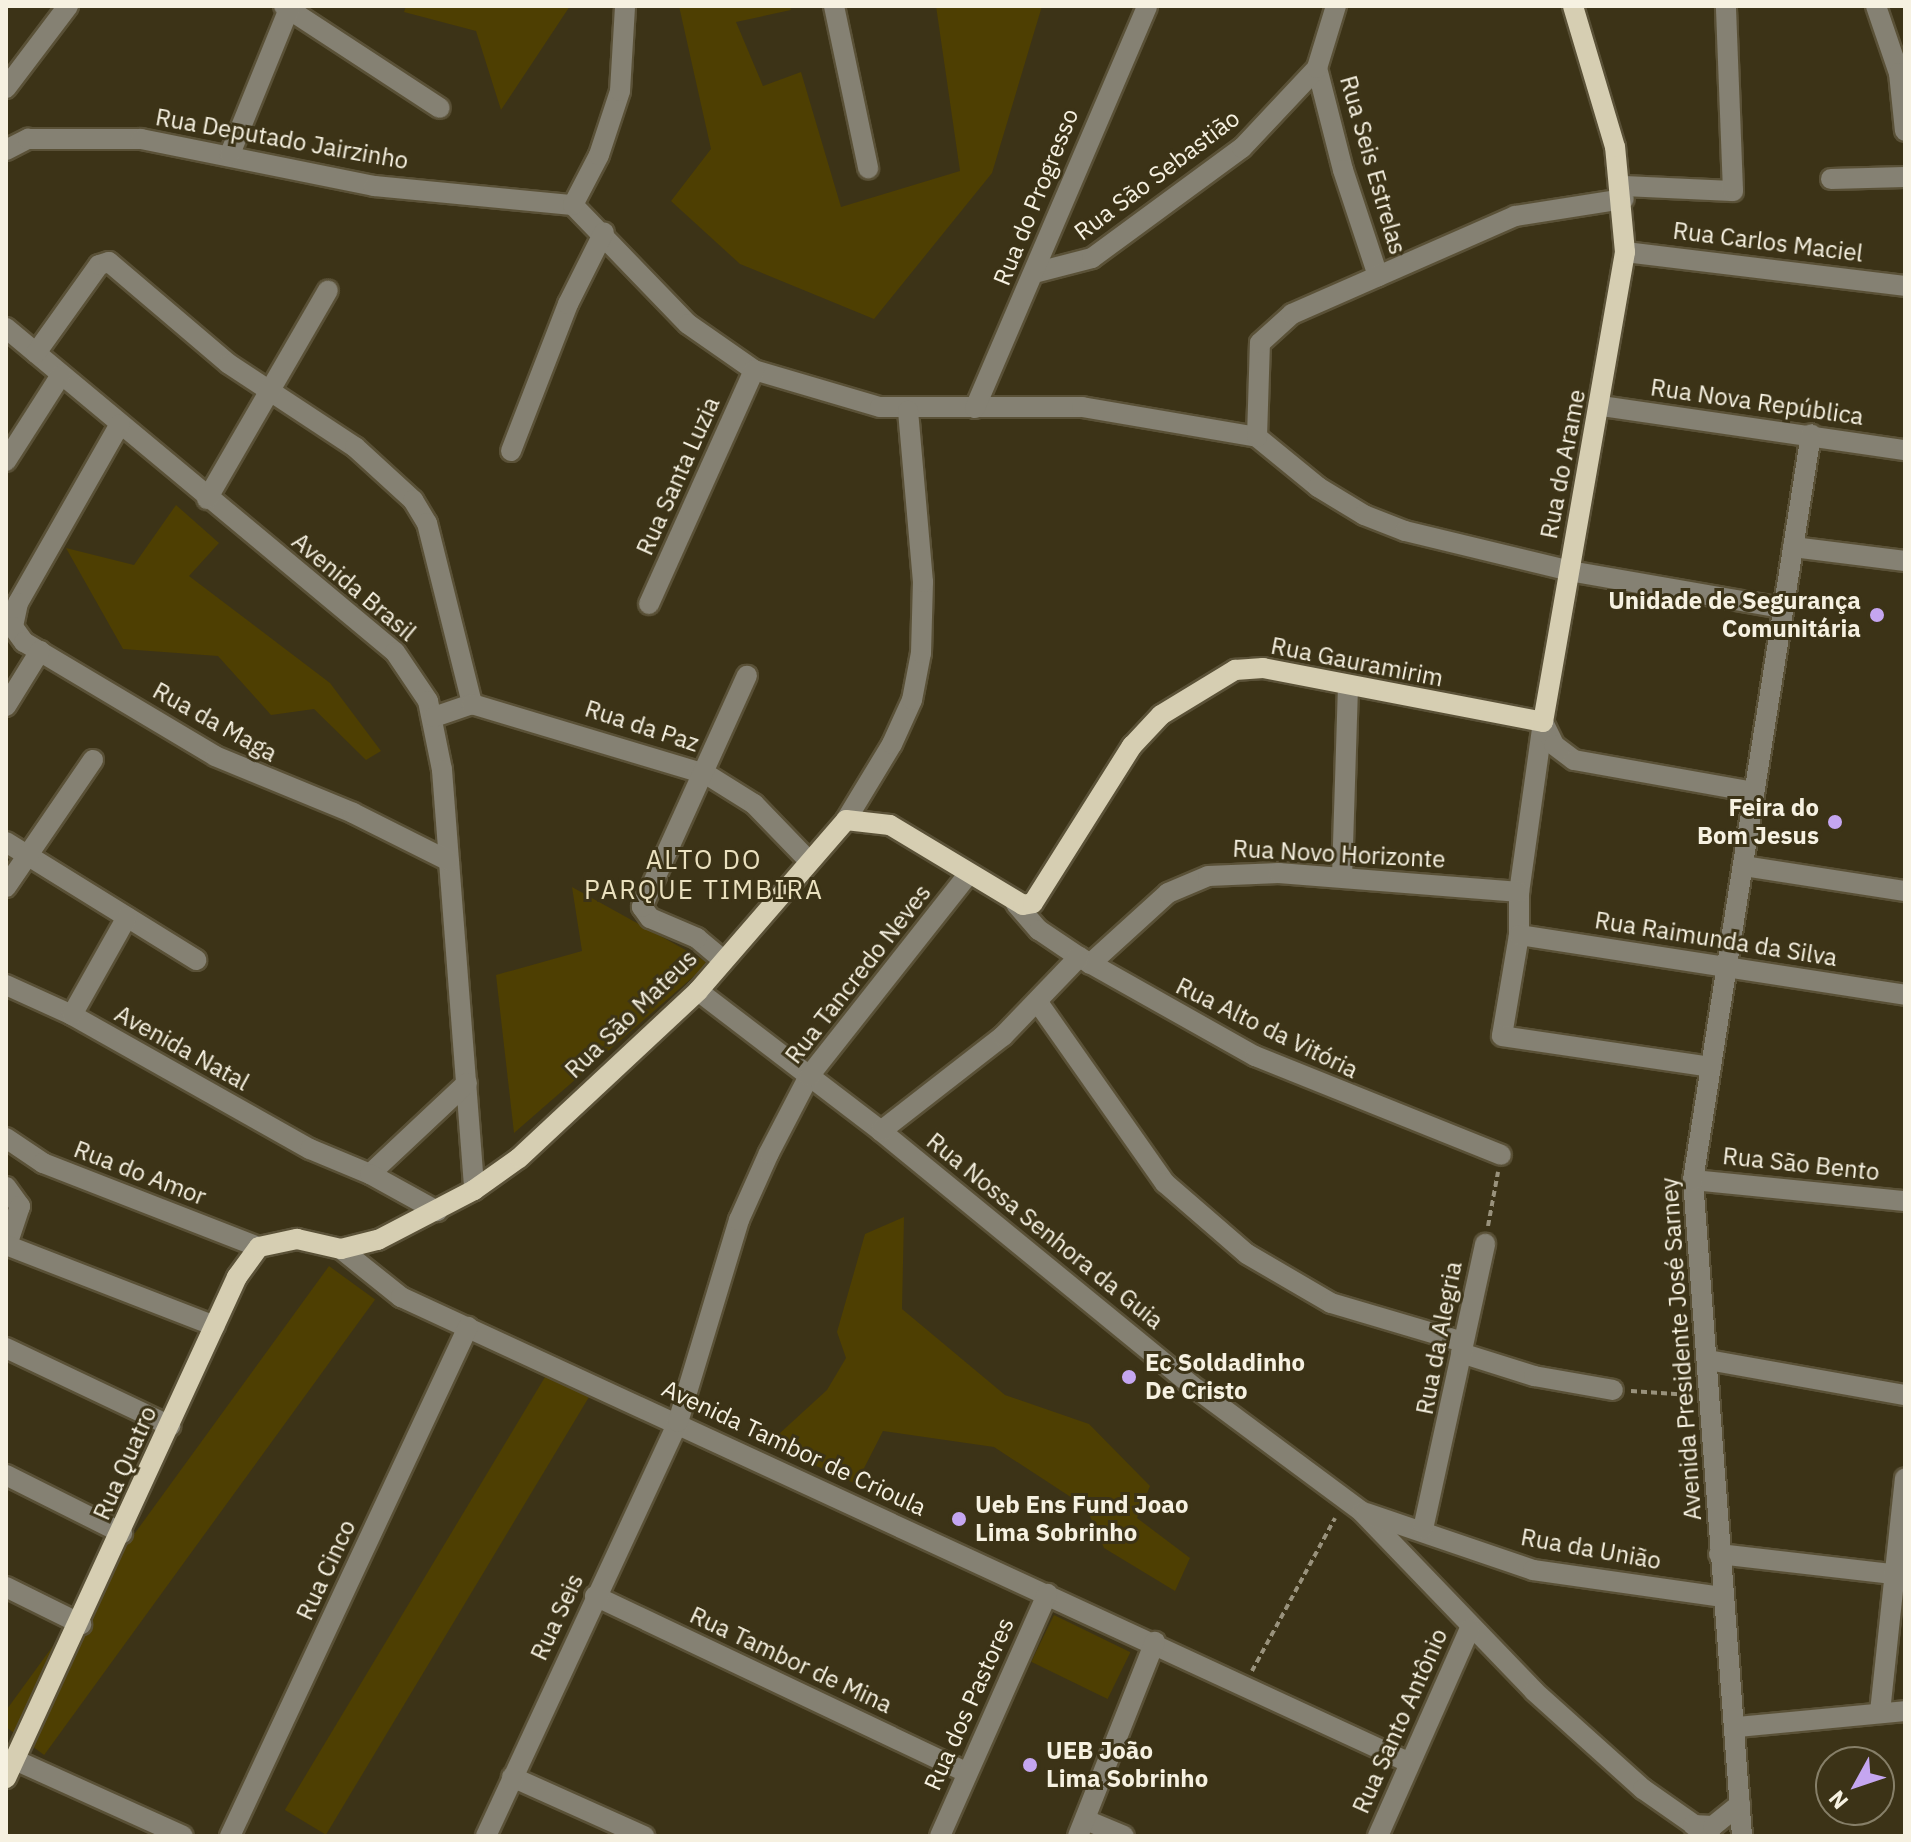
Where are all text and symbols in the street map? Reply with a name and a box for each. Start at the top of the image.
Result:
street label: Rua Seis Estrelas [1334,72,1412,258]
street label: Rua Deputado Jairzinho [153,103,411,175]
street label: Rua do Progresso [987,104,1085,290]
street label: Rua São Sebastião [1069,104,1245,246]
street label: Rua Carlos Maciel [1671,216,1865,268]
street label: Rua Nova República [1649,373,1865,431]
street label: Rua do Arame [1534,387,1592,541]
street label: Rua Santa Luzia [630,392,726,560]
street label: Avenida Brasil [286,527,422,647]
place label: Unidade de Segurança Comunitária [1608,587,1861,643]
marker: Unidade de Segurança Comunitária [1868,606,1886,624]
street label: Rua Gauramirim [1268,631,1446,693]
street label: Rua da Maga [148,676,282,768]
street label: Rua da Paz [581,694,703,758]
place label: Feira do Bom Jesus [1697,794,1819,850]
marker: Feira do Bom Jesus [1826,813,1844,831]
street label: Rua Novo Horizonte [1232,834,1446,874]
district label: ALTO DO PARQUE TIMBIRA [584,844,824,906]
street label: Rua Tancredo Neves [779,879,937,1069]
street label: Rua Raimunda da Silva [1593,906,1839,972]
street label: Rua São Mateus [559,944,703,1084]
street label: Rua Alto da Vitória [1171,971,1363,1085]
street label: Avenida Natal [110,999,254,1097]
street label: Rua Nossa Senhora da Guia [921,1127,1169,1335]
street label: Rua do Amor [70,1135,210,1211]
street label: Rua São Bento [1721,1141,1881,1187]
street label: Avenida Presidente José Sarney [1655,1176,1707,1522]
street label: Rua da Alegria [1410,1259,1468,1417]
place label: Ec Soldadinho De Cristo [1145,1349,1305,1405]
marker: Ec Soldadinho De Cristo [1120,1368,1138,1386]
street label: Avenida Tambor de Crioula [657,1374,931,1522]
street label: Rua Quatro [87,1402,163,1524]
place label: Ueb Ens Fund Joao Lima Sobrinho [975,1491,1188,1547]
marker: Ueb Ens Fund Joao Lima Sobrinho [950,1510,968,1528]
street label: Rua Cinco [290,1515,362,1625]
street label: Rua da União [1519,1522,1663,1576]
street label: Rua Seis [524,1569,590,1665]
street label: Rua Tambor de Mina [685,1601,897,1719]
street label: Rua dos Pastores [918,1613,1020,1795]
street label: Rua Santo Antônio [1346,1624,1454,1818]
place label: UEB João Lima Sobrinho [1046,1737,1208,1793]
north arrow [1815,1746,1895,1826]
marker: UEB João Lima Sobrinho [1021,1756,1039,1774]
text: N [1822,1785,1854,1816]

